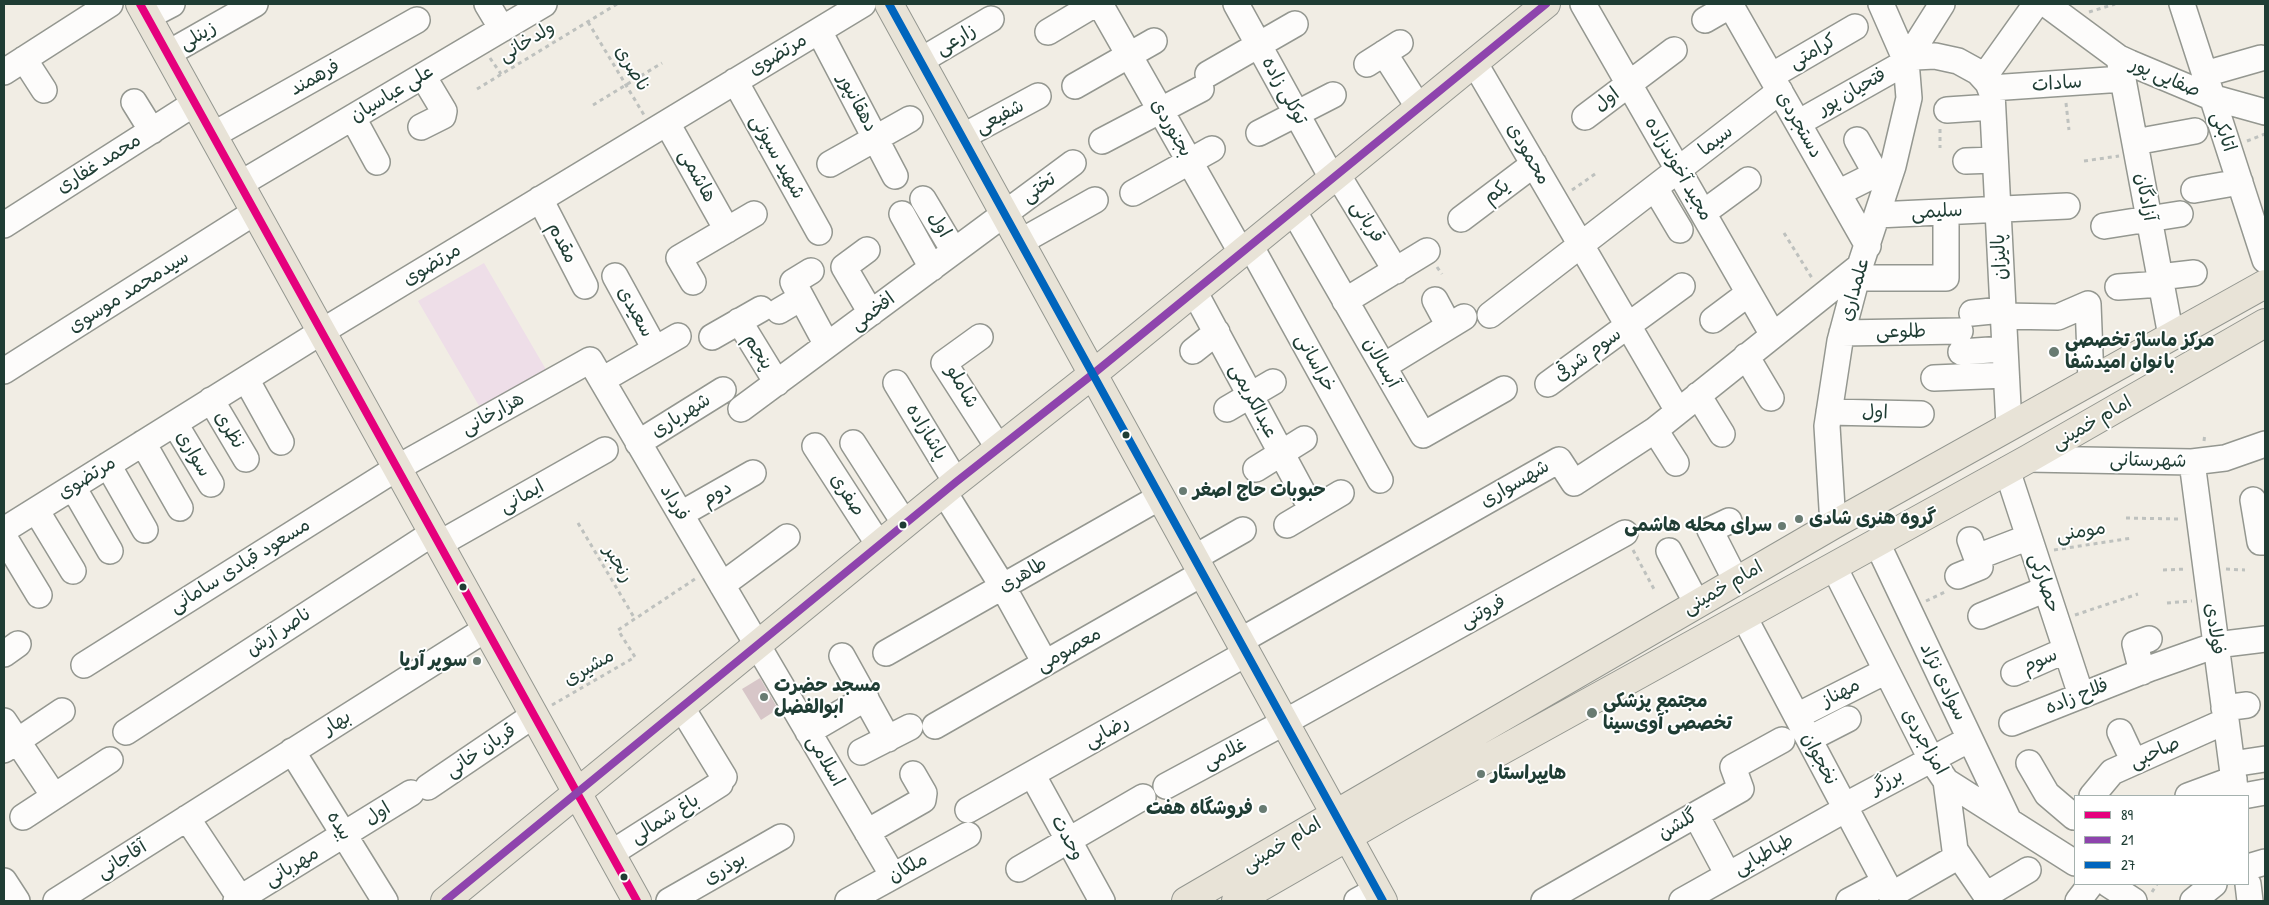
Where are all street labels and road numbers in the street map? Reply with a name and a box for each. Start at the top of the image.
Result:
street label: زینلی [175,16,221,56]
street label: ولدخانی [495,16,559,68]
street label: زارعی [932,19,980,61]
street label: مرتضوی [745,29,811,81]
street label: کرامتی [1785,29,1841,75]
street label: ناصری [609,42,655,96]
street label: توکلی زاده [1256,53,1312,129]
street label: صفایی پور [2126,53,2204,103]
street label: فرهمند [286,55,344,101]
street label: علی عباسیان [346,60,438,128]
street label: فتحیان پور [1814,63,1890,121]
street label: دهقانپور [832,70,882,136]
street label: سادات [2031,71,2083,97]
street label: اول [1590,83,1624,117]
street label: دستجردی [1771,88,1827,162]
street label: شفیعی [972,95,1028,139]
street label: بجنوردی [1145,95,1197,161]
street label: اتابکی [2206,109,2240,155]
street label: شهید سپونی [744,111,810,203]
street label: مجید آخوندزاده [1639,113,1717,225]
street label: محمودی [1501,119,1555,189]
street label: سیما [1694,121,1738,161]
street label: محمد غفاری [52,129,146,199]
street label: هاشمی [673,146,721,206]
street label: تختی [1017,168,1061,208]
street label: آزادگان [2129,171,2161,223]
street label: یکم [1479,175,1515,209]
street label: قربانی [1345,197,1389,247]
street label: سلیمی [1911,199,1963,225]
street label: اول [922,208,956,242]
street label: مقدم [542,219,582,267]
street label: پالیزان [1987,233,2013,281]
street label: مرتضوی [399,239,465,291]
street label: سیدمحمد موسوی [64,246,194,338]
street label: علمداری [1835,256,1875,324]
street label: سعیدی [612,283,658,341]
street label: افخمی [846,288,900,336]
street label: طلوعی [1876,320,1926,344]
street label: سوم شرقی [1550,323,1626,387]
street label: پنجم [738,330,778,374]
street label: خراسانی [1290,330,1340,396]
street label: آبسالان [1358,334,1404,392]
street label: عبدالکریمی [1224,360,1282,442]
street label: شاملو [941,362,983,412]
street label: هزارخانی [458,387,528,441]
street label: شهریاری [647,389,715,443]
street label: امام خمینی [2048,391,2136,455]
street label: پاشازاده [900,400,952,464]
street label: اول [1862,401,1888,425]
street label: نظری [209,407,249,453]
street label: سواری [170,427,216,481]
street label: شهرستانی [2109,449,2187,473]
street label: مرتضوی [54,451,120,505]
street label: شهسواری [1476,455,1554,513]
street label: صفری [825,469,869,521]
street label: ایمانی [496,476,548,518]
street label: دوم [698,476,736,512]
street label: فرداد [654,481,694,525]
street label: مسعود قبادی سامانی [165,514,315,618]
street label: مومنی [2055,517,2107,547]
street label: رنجبر [598,541,638,587]
street label: حصارکی [2024,551,2064,615]
street label: طاهری [995,552,1051,598]
street label: امام خمینی [1679,556,1767,620]
street label: فروتنی [1456,590,1510,634]
street label: ناصر آرش [242,602,316,662]
street label: فولادی [2199,602,2229,656]
street label: معصومی [1033,622,1105,678]
street label: سوادی نژاد [1914,639,1972,725]
street label: سوم [2019,643,2061,679]
street label: مشیری [560,644,618,692]
street label: مهناز [1818,674,1864,712]
street label: فلاح زاده [2042,674,2112,720]
street label: امزاجردی [1896,705,1952,779]
street label: بهار [319,706,355,740]
street label: رضایی [1081,711,1133,753]
street label: قربان خانی [441,719,521,783]
street label: نخجوان [1796,729,1842,789]
street label: اسلامی [801,731,849,791]
street label: صاحبی [2126,732,2184,774]
street label: غلامی [1199,733,1251,775]
street label: برزگر [1867,764,1907,800]
street label: باغ شمالی [626,789,704,849]
street label: اول [361,797,395,831]
street label: گلشن [1654,805,1702,845]
street label: بیده [321,807,357,845]
street label: وحدت [1045,811,1089,865]
street label: امام خمینی [1238,812,1326,878]
street label: طباطبایی [1730,829,1798,881]
street label: آقاجانی [93,836,151,884]
street label: مهربانی [261,842,323,892]
street label: بوذری [700,848,750,890]
street label: ملکان [884,848,932,888]

